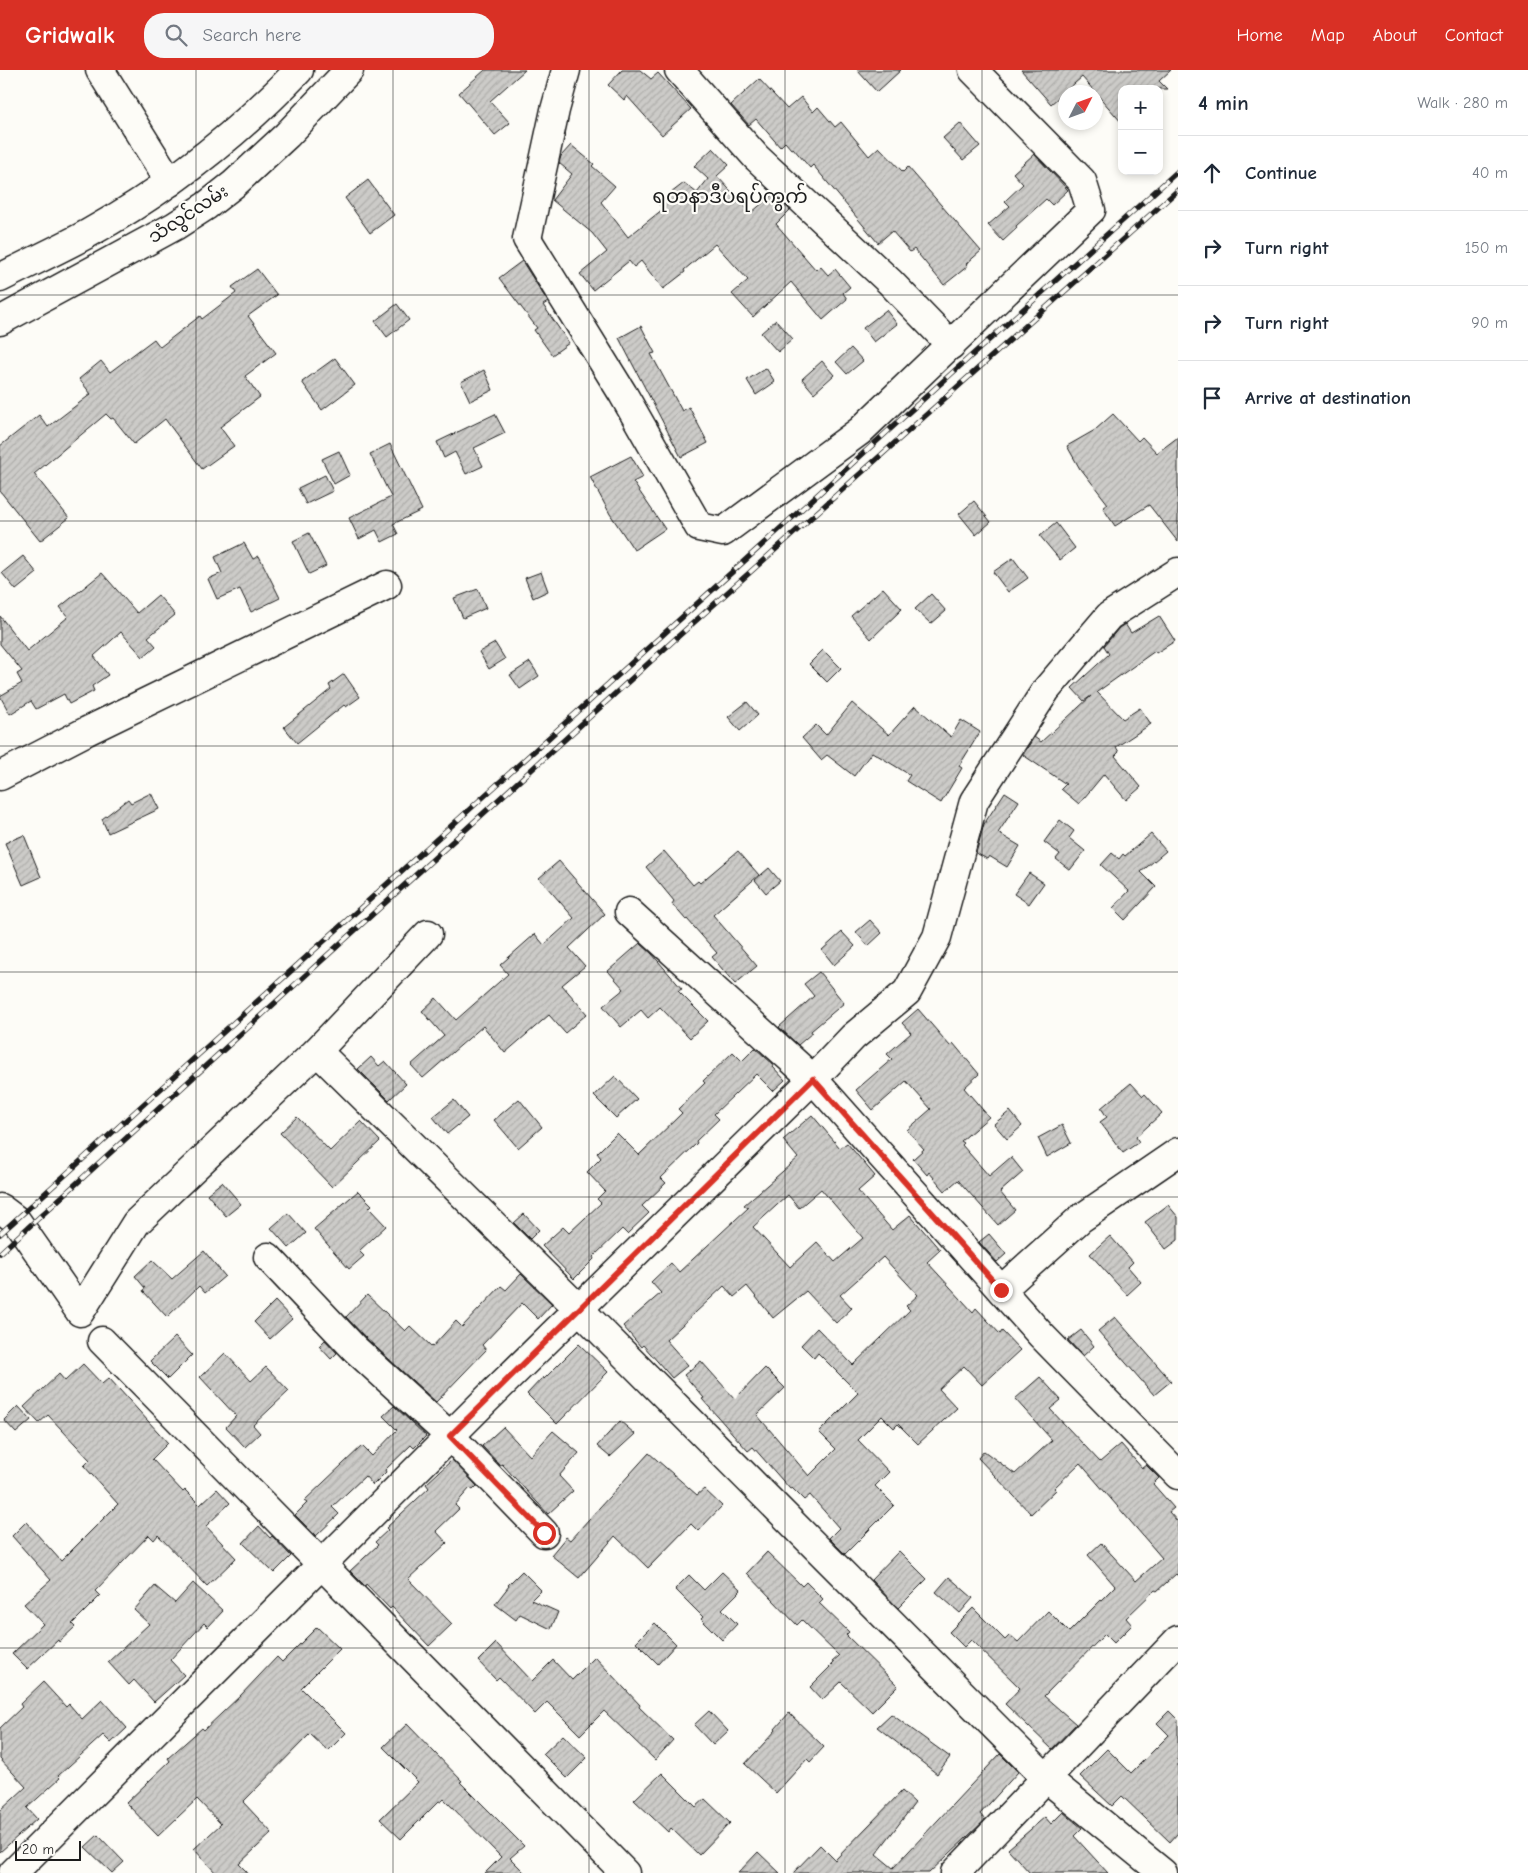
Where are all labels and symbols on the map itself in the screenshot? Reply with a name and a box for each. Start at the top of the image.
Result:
north arrow [1058,85,1103,130]
street label: သံလွင်လမ်း [143,178,234,251]
district label: ရတနာဒီပရပ်ကွက် [652,182,808,212]
route end [990,1279,1013,1302]
route start [533,1522,556,1545]
scale bar [15,1838,81,1861]

